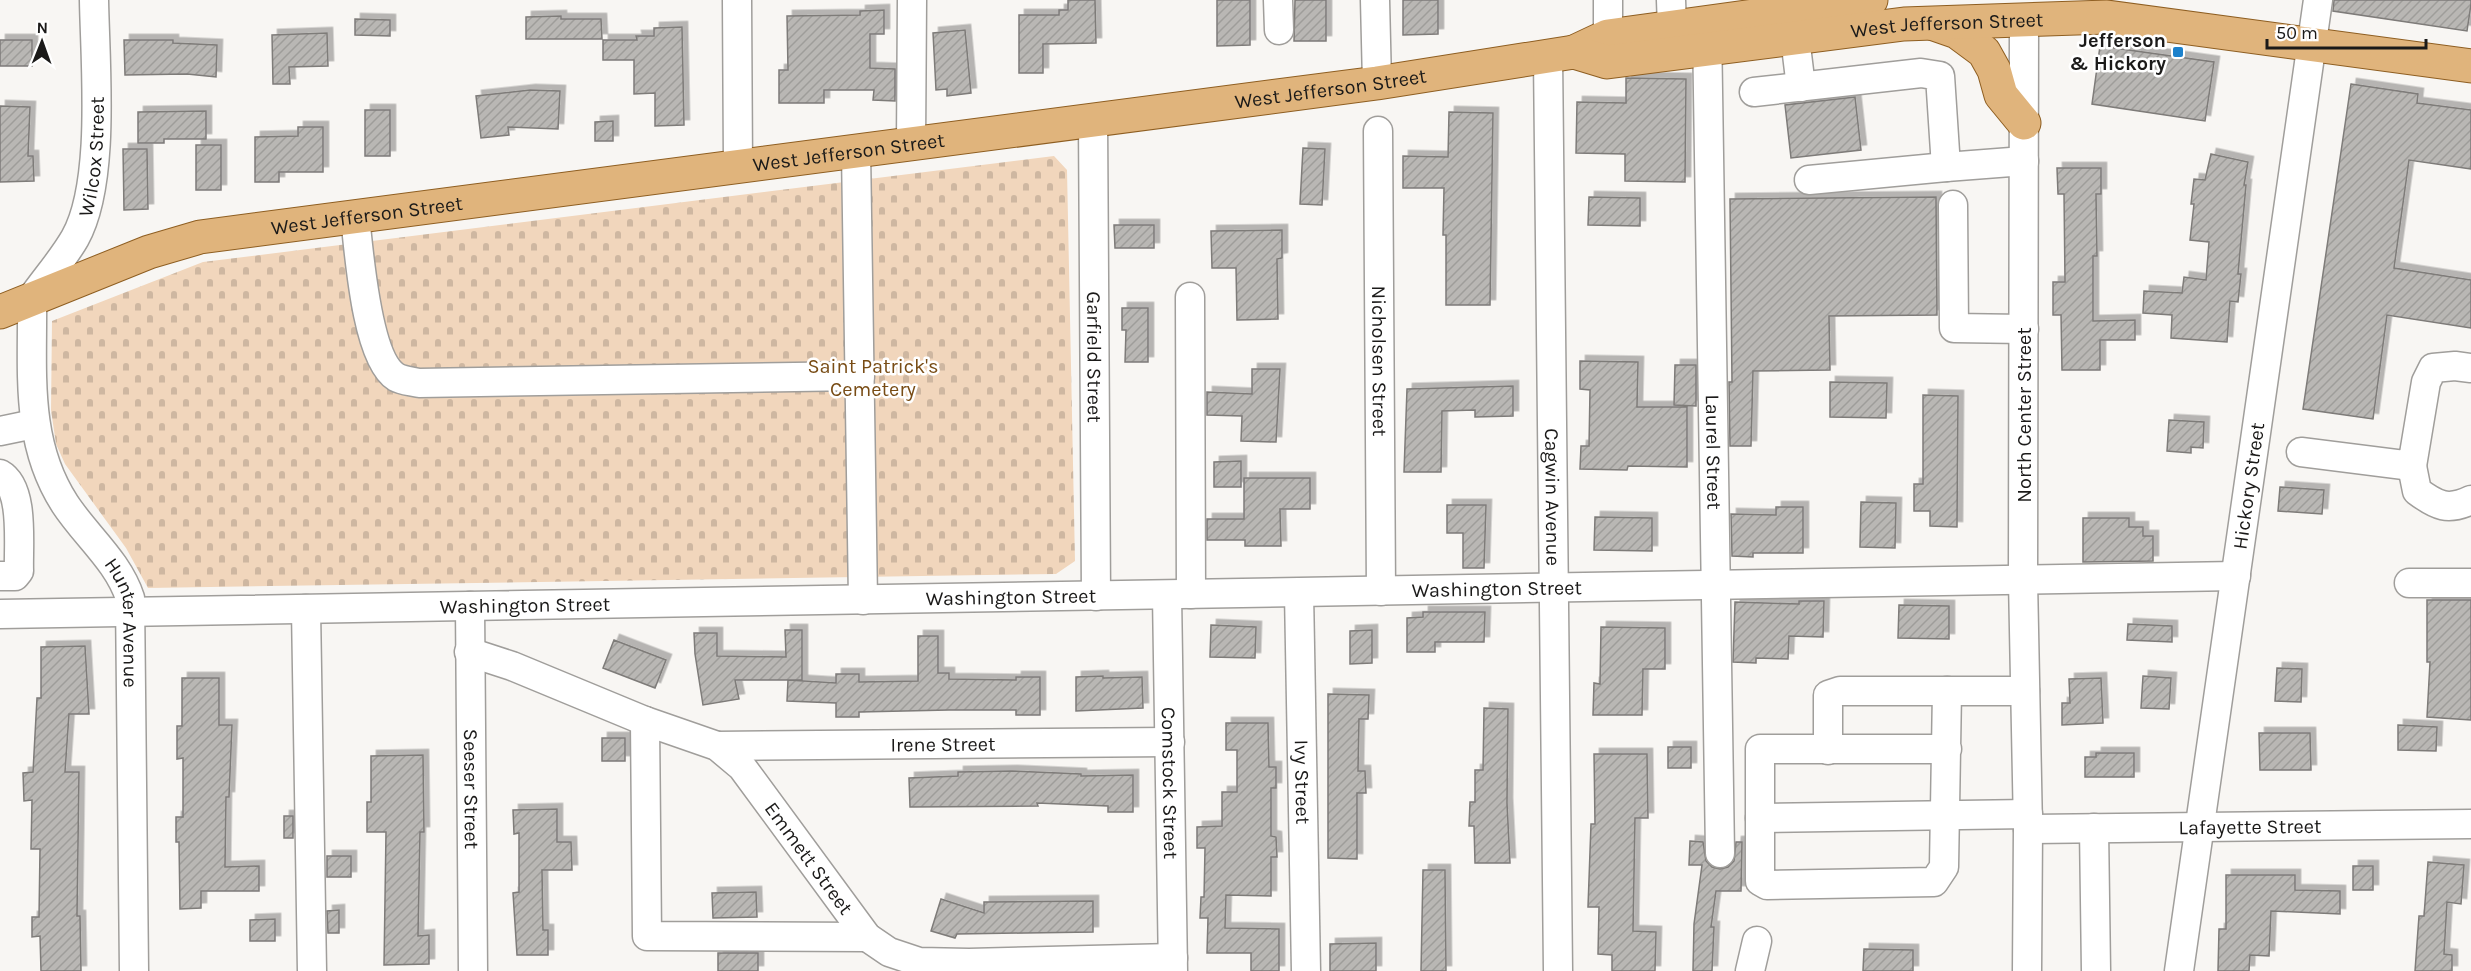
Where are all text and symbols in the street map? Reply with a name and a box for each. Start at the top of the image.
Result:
street label: West Jefferson Street [1849,8,2044,43]
north arrow [12,12,72,72]
scale bar [2267,12,2426,50]
text: N [36,18,48,37]
text: 50 m [2276,22,2318,44]
place label: Jefferson & Hickory [2069,29,2166,75]
marker: Jefferson & Hickory [2171,45,2185,59]
street label: West Jefferson Street [1233,64,1428,114]
street label: Wilcox Street [74,96,109,219]
street label: West Jefferson Street [751,129,946,177]
street label: West Jefferson Street [270,192,465,240]
street label: Nicholsen Street [1367,285,1391,437]
street label: Garfield Street [1082,291,1106,423]
street label: North Center Street [2013,327,2036,503]
park label: Saint Patrick's Cemetery [808,355,939,401]
street label: Laurel Street [1701,394,1726,510]
street label: Hickory Street [2228,420,2269,551]
street label: Cagwin Avenue [1540,428,1565,566]
street label: Hunter Avenue [100,554,142,688]
street label: Washington Street [1411,576,1583,602]
street label: Washington Street [925,584,1097,610]
street label: Washington Street [440,593,611,619]
street label: Comstock Street [1157,707,1182,860]
street label: Seeser Street [459,729,483,850]
street label: Irene Street [890,733,996,756]
street label: Ivy Street [1290,739,1314,825]
street label: Emmett Street [760,798,858,919]
street label: Lafayette Street [2178,815,2322,839]

